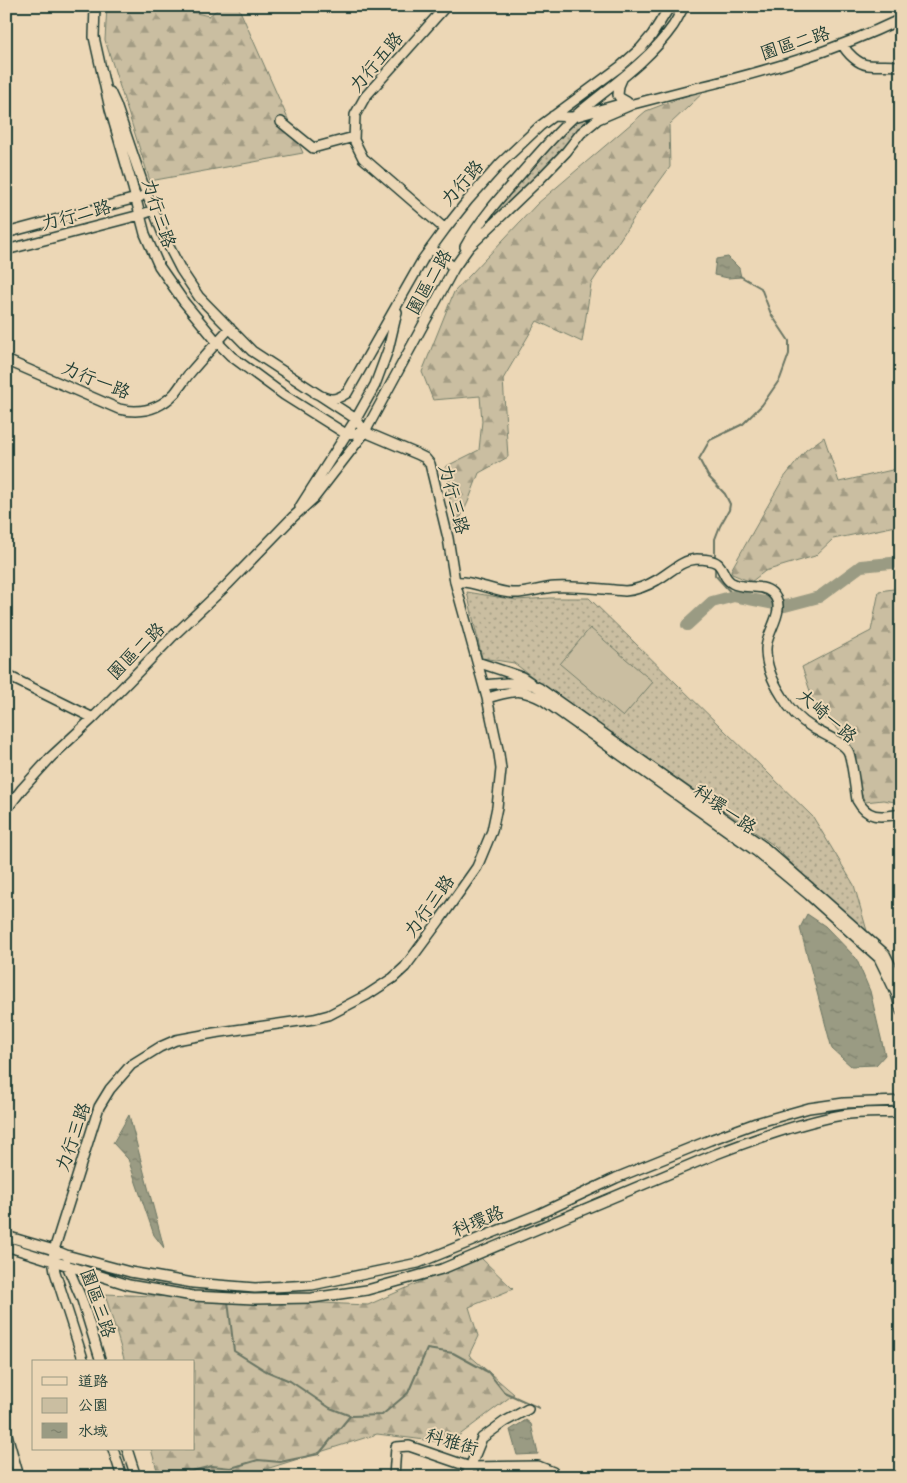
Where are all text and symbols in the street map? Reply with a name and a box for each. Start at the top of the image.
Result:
street label: 園區二路 [757,20,834,69]
street label: 力行五路 [343,26,411,100]
street label: 力行路 [434,154,492,214]
street label: 力行三路 [133,175,182,252]
street label: 力行二路 [38,193,115,240]
street label: 園區二路 [400,244,461,321]
street label: 力行一路 [57,354,134,408]
street label: 力行三路 [429,461,476,538]
street label: 園區二路 [101,616,173,688]
street label: 大崎一路 [789,683,863,752]
street label: 科環一路 [686,778,762,843]
street label: 力行三路 [397,869,463,945]
street label: 力行三路 [49,1099,100,1176]
street label: 科環路 [448,1199,509,1246]
street label: 園區三路 [71,1265,122,1342]
legend [32,1360,195,1450]
text: 道路 [78,1370,108,1394]
text: 公園 [78,1394,108,1418]
text: 水域 [78,1420,108,1444]
street label: 科雅街 [422,1422,482,1465]

